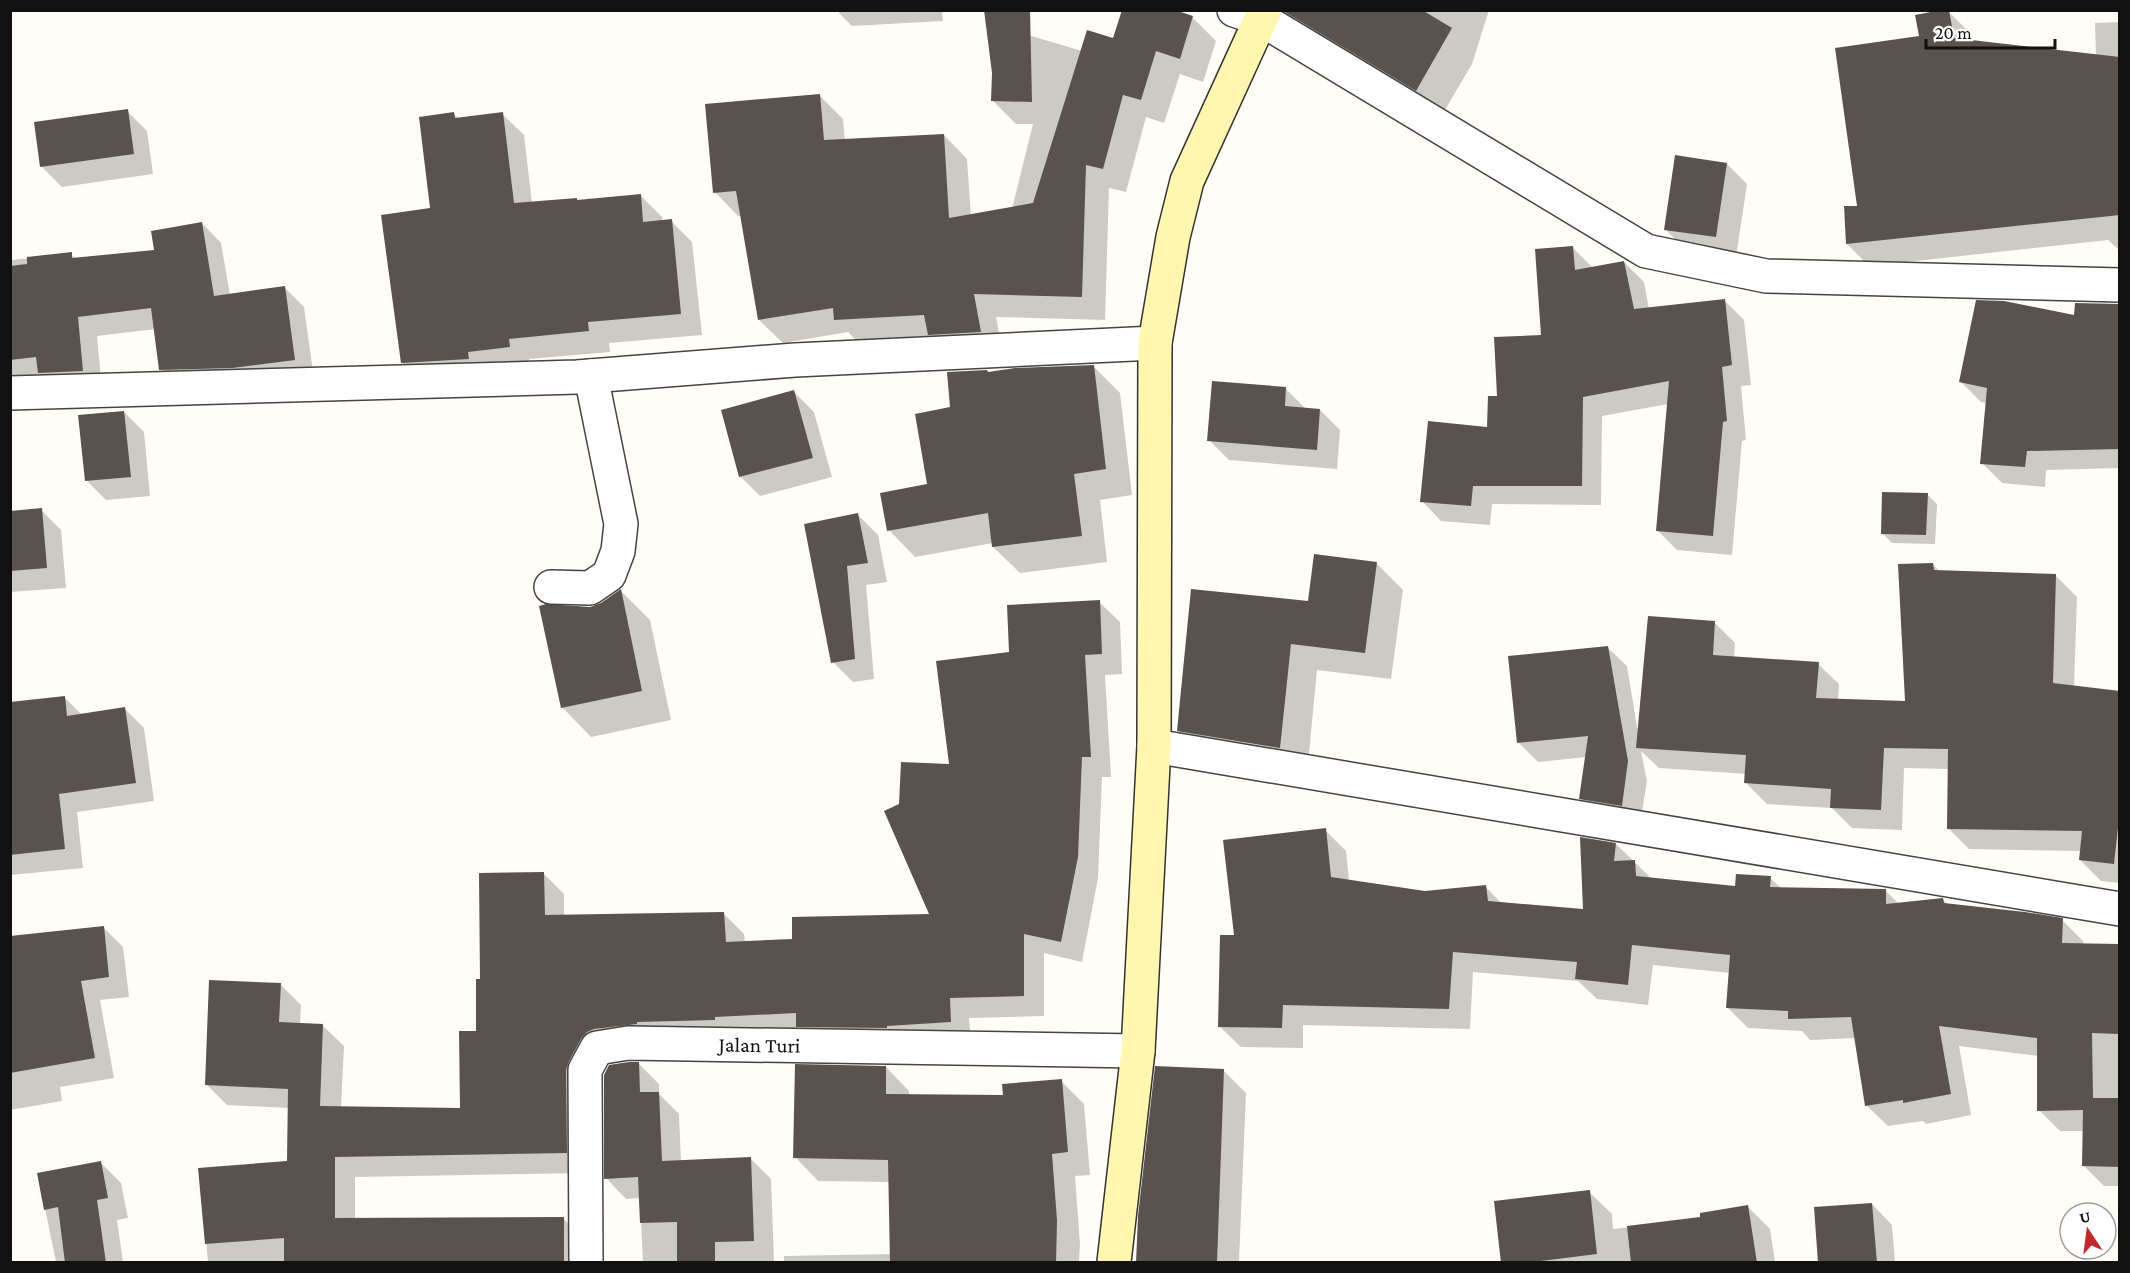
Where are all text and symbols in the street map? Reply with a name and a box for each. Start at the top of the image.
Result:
scale bar [1926,12,2055,50]
text: 20 m [1935,23,1972,43]
street label: Jalan Turi [716,1032,801,1058]
north arrow [2058,1201,2118,1261]
text: U [2077,1207,2092,1226]

